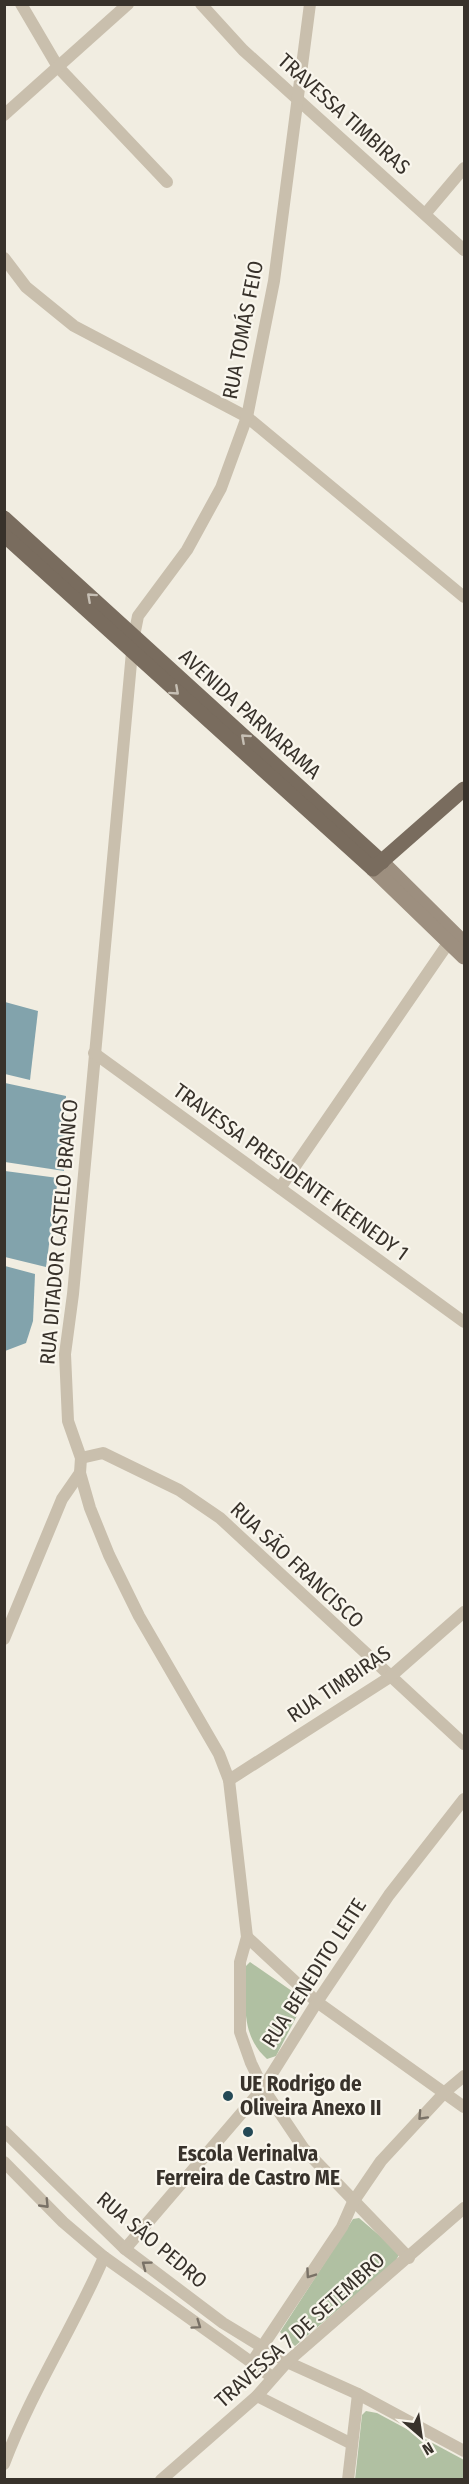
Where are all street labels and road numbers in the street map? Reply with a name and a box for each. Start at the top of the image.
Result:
street label: TRAVESSA TIMBIRAS [273,48,415,180]
street label: RUA TOMÁS FEIO [217,259,269,401]
street label: AVENIDA PARNARAMA [174,643,326,785]
street label: TRAVESSA PRESIDENTE KEENEDY 1 [168,1078,414,1266]
street label: RUA DITADOR CASTELO BRANCO [34,1098,84,1366]
street label: RUA SÃO FRANCISCO [225,1496,369,1634]
street label: RUA TIMBIRAS [282,1640,396,1728]
street label: RUA BENEDITO LEITE [256,1894,372,2052]
street label: RUA SÃO PEDRO [91,2186,213,2294]
street label: TRAVESSA 7 DE SETEMBRO [210,2247,390,2413]

